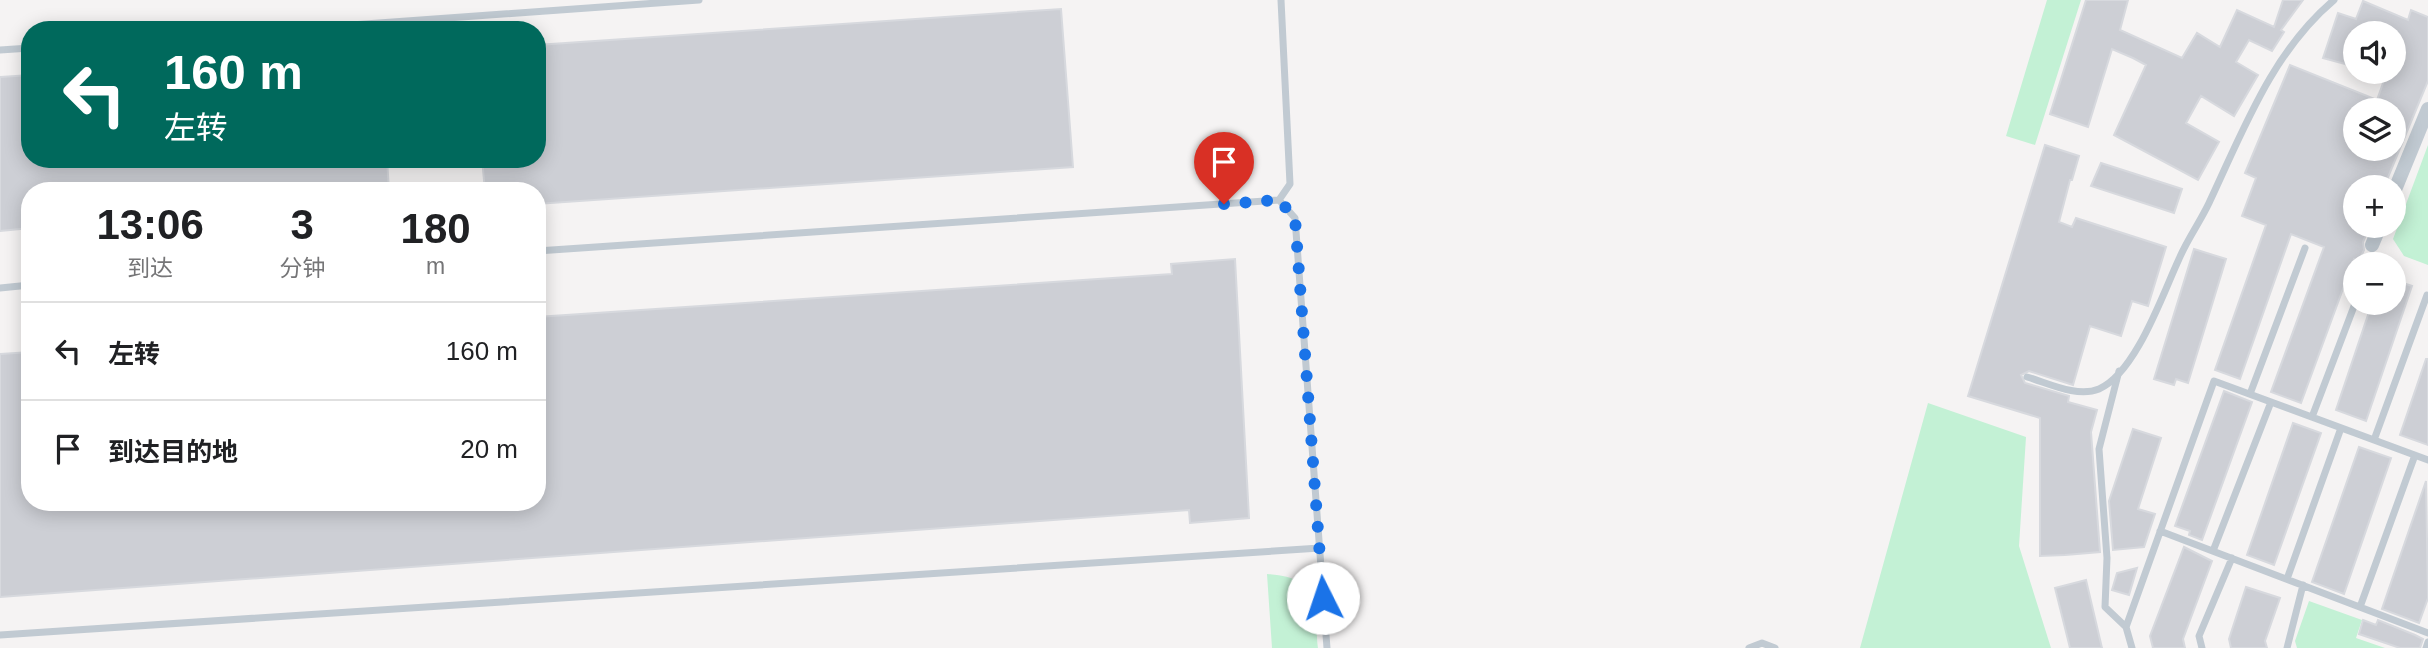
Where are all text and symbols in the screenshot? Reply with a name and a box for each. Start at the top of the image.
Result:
map controls [2343,21,2406,315]
button: sound [2343,21,2406,84]
text: 160 m [164,45,303,99]
icon: left [49,49,140,140]
button: layers [2343,98,2406,161]
text: 左转 [164,110,228,146]
pin [1194,132,1254,204]
icon: arrive [1205,143,1243,181]
button: + [2343,175,2406,238]
text: 13:06 [96,201,204,248]
text: 3 [290,201,314,248]
text: 180 [401,205,471,252]
button: − [2343,252,2406,315]
text: m [426,253,445,279]
text: 到达 [127,255,173,281]
text: 分钟 [279,255,325,281]
icon: left [49,332,87,370]
text: 160 m [446,336,518,366]
text: 左转 [108,339,160,369]
icon: arrive [49,430,87,468]
text: 20 m [460,434,518,464]
text: 到达目的地 [108,437,238,467]
position arrow [1286,561,1360,635]

